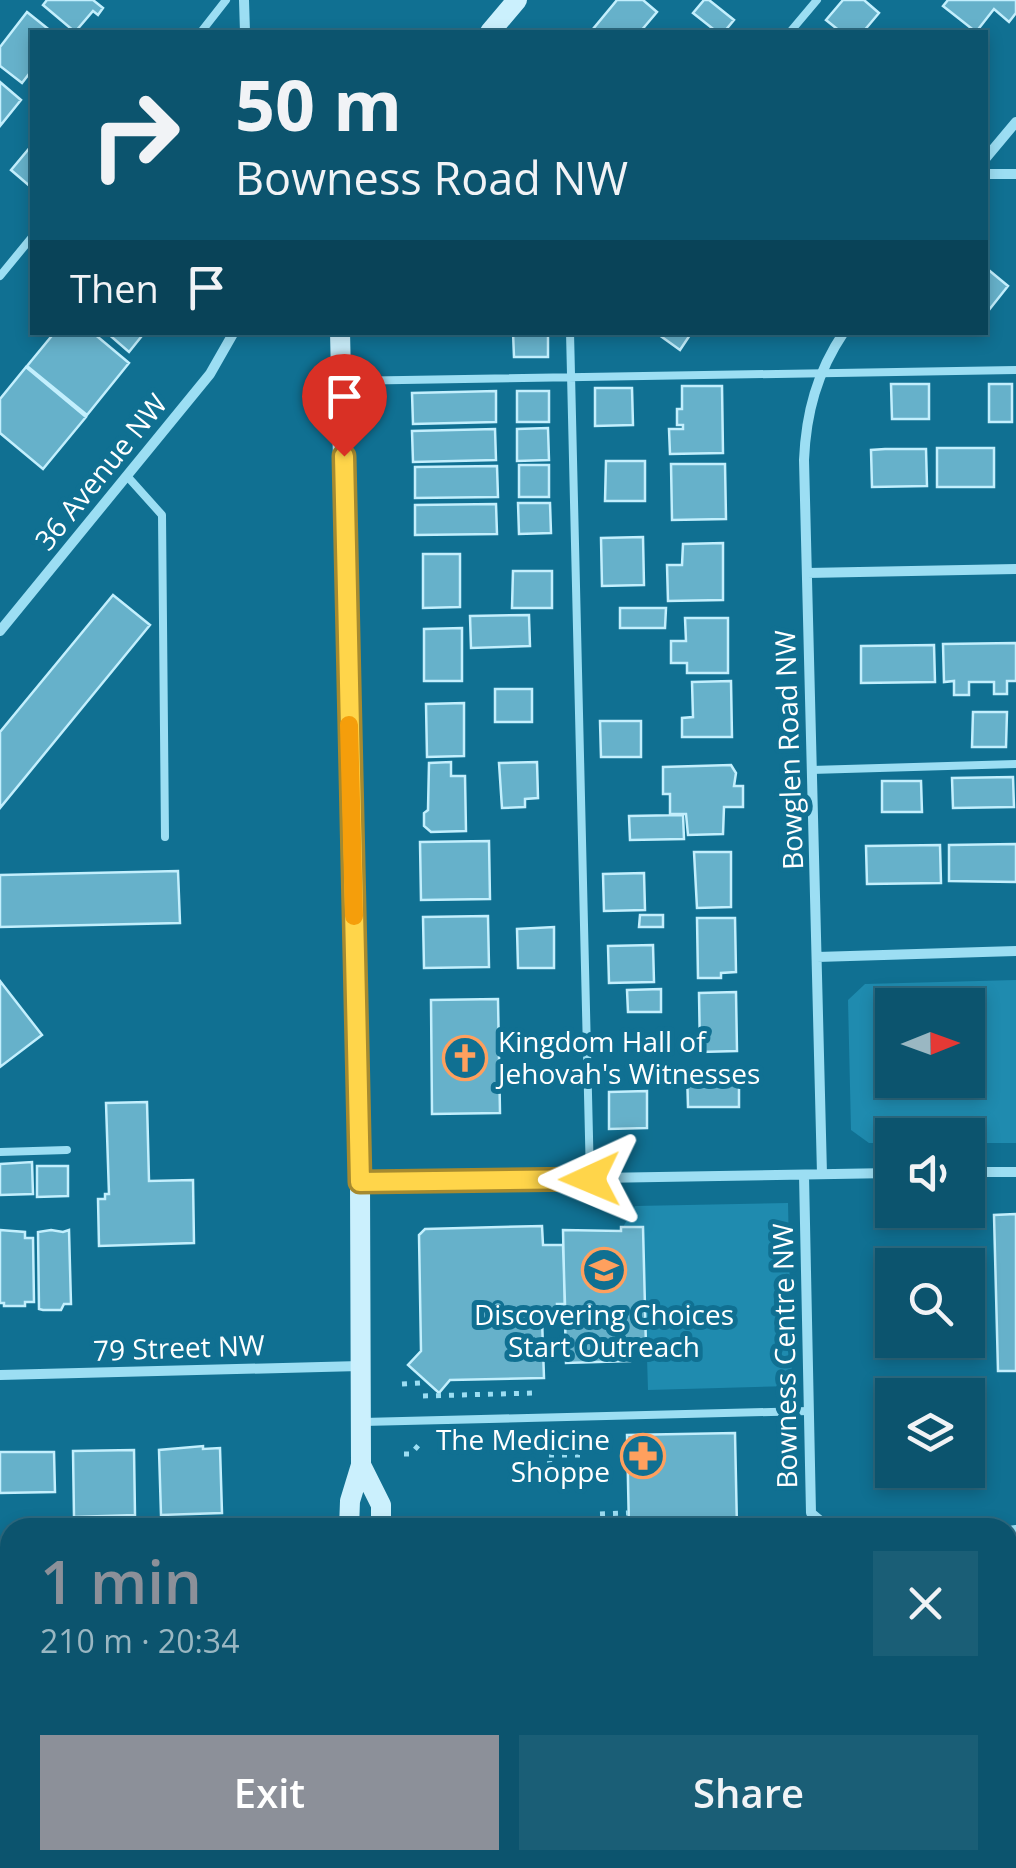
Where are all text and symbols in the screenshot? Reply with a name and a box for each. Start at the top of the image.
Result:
text: 50 m [235,56,402,152]
icon: right [70,70,200,200]
text: Bowness Road NW [235,147,628,208]
icon: arrive [179,260,234,315]
text: Then [70,262,159,314]
pin [302,354,387,457]
icon: arrive [317,369,372,424]
street label: 36 Avenue NW [25,385,175,558]
street label: Bowglen Road NW [765,629,811,871]
north arrow [875,988,985,1098]
map controls [875,988,985,1488]
place label: Kingdom Hall of Jehovah's Witnesses [495,1022,760,1092]
church icon: Kingdom Hall of Jehovah's Witnesses [442,1035,488,1081]
button: sound [875,1118,985,1228]
position arrow [538,1127,642,1231]
street label: Bowness Centre NW [763,1223,805,1489]
school or university icon: Discovering Choices Start Outreach [581,1247,627,1293]
button: search [875,1248,985,1358]
place label: Discovering Choices Start Outreach [474,1295,734,1365]
street label: 79 Street NW [92,1325,266,1369]
button: layers [875,1378,985,1488]
place label: The Medicine Shoppe [436,1420,610,1490]
pharmacy icon: The Medicine Shoppe [620,1433,666,1479]
text: 1 min [40,1540,202,1622]
button: close [873,1551,978,1656]
text: 210 m · 20:34 [40,1619,239,1662]
button: Exit [40,1735,499,1850]
button: Share [519,1735,978,1850]

